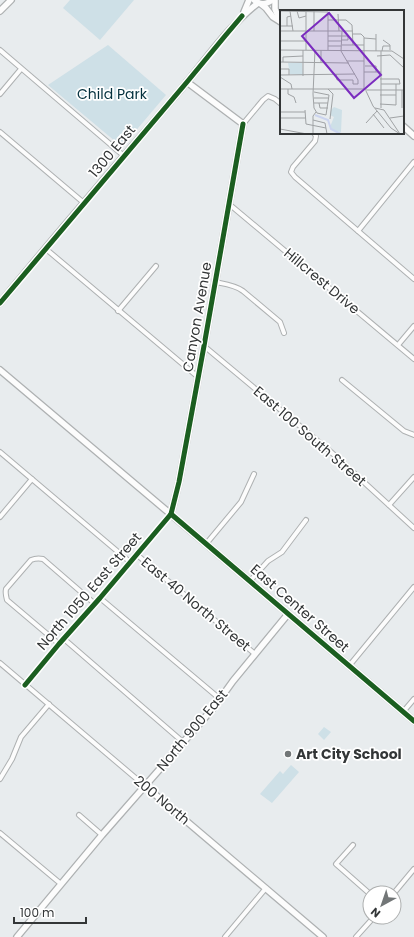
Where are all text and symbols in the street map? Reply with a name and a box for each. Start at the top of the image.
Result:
inset map [280,10,404,134]
park label: Child Park [77,84,148,104]
street label: 1300 East [84,120,140,182]
street label: Hillcrest Drive [280,243,365,319]
street label: Canyon Avenue [177,260,217,374]
street label: East 100 South Street [249,381,371,491]
street label: North 1050 East Street [32,528,146,654]
street label: East 40 North Street [137,552,255,656]
street label: East Center Street [246,559,354,657]
street label: North 900 East [152,685,232,775]
place label: Art City School [296,744,402,764]
marker: Art City School [283,749,293,759]
street label: 200 North [130,771,194,829]
north arrow [362,885,402,925]
scale bar [14,899,86,925]
text: 100 m [20,904,54,921]
text: N [367,904,384,921]

